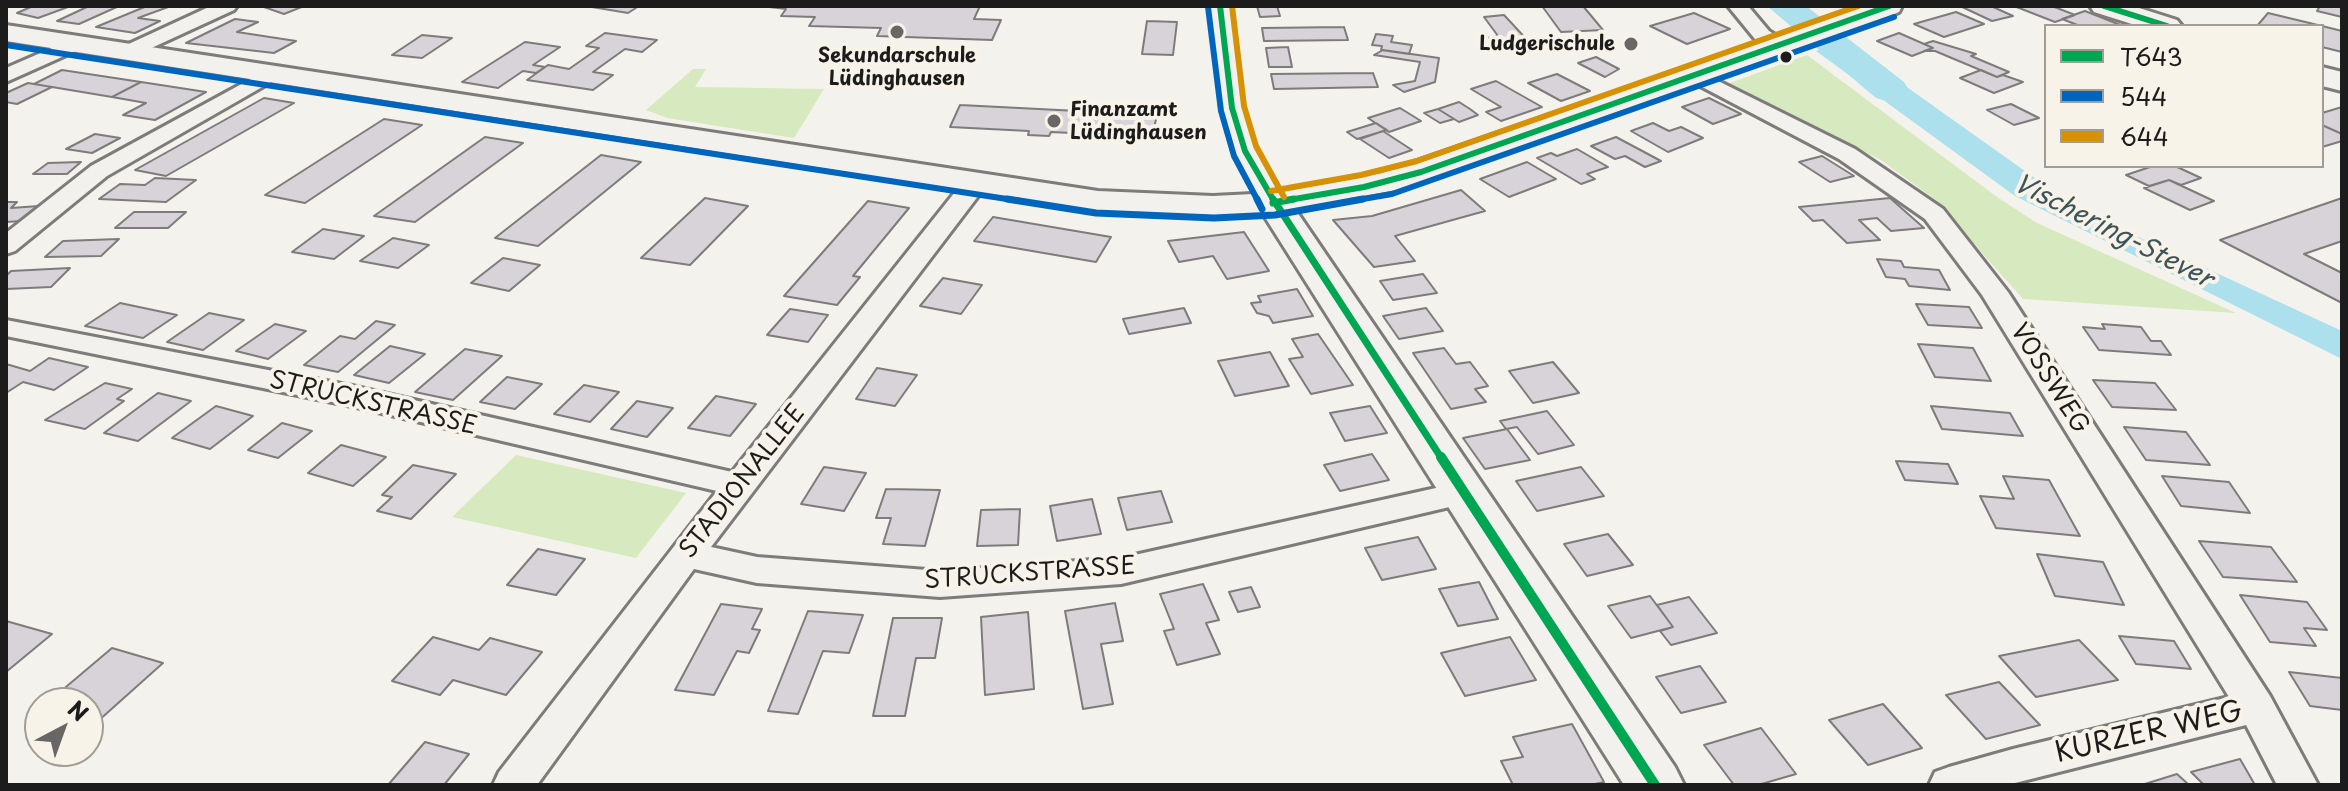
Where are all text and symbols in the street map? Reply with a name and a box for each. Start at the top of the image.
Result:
marker: Sekundarschule Lüdinghausen [888,23,906,41]
legend [2044,24,2324,168]
place label: Ludgerischule [1479,32,1615,56]
marker: Ludgerischule [1622,35,1640,53]
text: T643 [2120,38,2183,74]
place label: Sekundarschule Lüdinghausen [818,44,976,91]
unlabelled marker [1778,49,1794,65]
text: 544 [2120,78,2167,114]
place label: Finanzamt Lüdinghausen [1070,98,1207,145]
marker: Finanzamt Lüdinghausen [1045,112,1063,130]
text: 644 [2120,118,2169,154]
water label: Vischering-Stever [2009,168,2217,296]
street label: VOSSWEG [2004,319,2094,439]
street label: STRUCKSTRASSE [267,366,479,442]
street label: STADIONALLEE [674,399,812,565]
street label: STRUCKSTRASSE [923,552,1137,596]
north arrow [24,687,104,767]
text: N [61,692,96,728]
street label: KURZER WEG [2052,695,2246,771]

